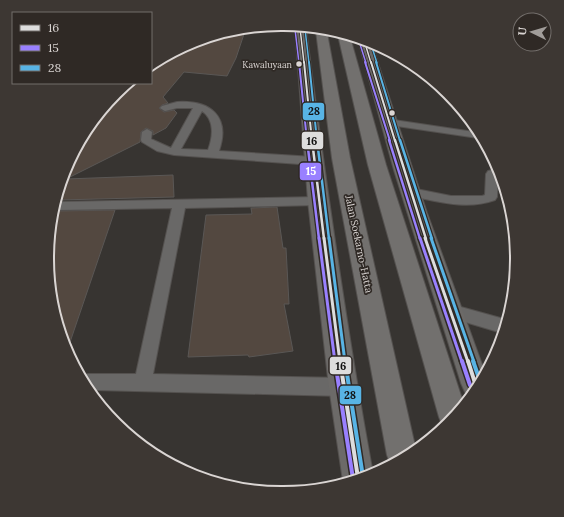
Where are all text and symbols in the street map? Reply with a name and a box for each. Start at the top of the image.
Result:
legend [12,12,152,84]
north arrow [512,12,552,52]
text: 16 [48,20,59,35]
text: U [515,26,529,36]
text: 15 [48,40,59,55]
place label: Kawaluyaan [242,59,293,70]
marker: Kawaluyaan [294,59,304,69]
text: 28 [48,60,61,75]
line badge: 28 [302,102,325,121]
text: 28 [308,104,320,118]
unlabelled marker [387,108,397,118]
line badge: 16 [301,131,324,150]
text: 16 [307,134,317,148]
line badge: 15 [299,162,322,181]
text: 15 [306,164,316,178]
street label: Jalan Soekarno-Hatta [342,193,376,294]
line badge: 16 [329,356,352,375]
text: 16 [336,359,346,373]
line badge: 28 [339,385,362,405]
text: 28 [344,388,356,402]

